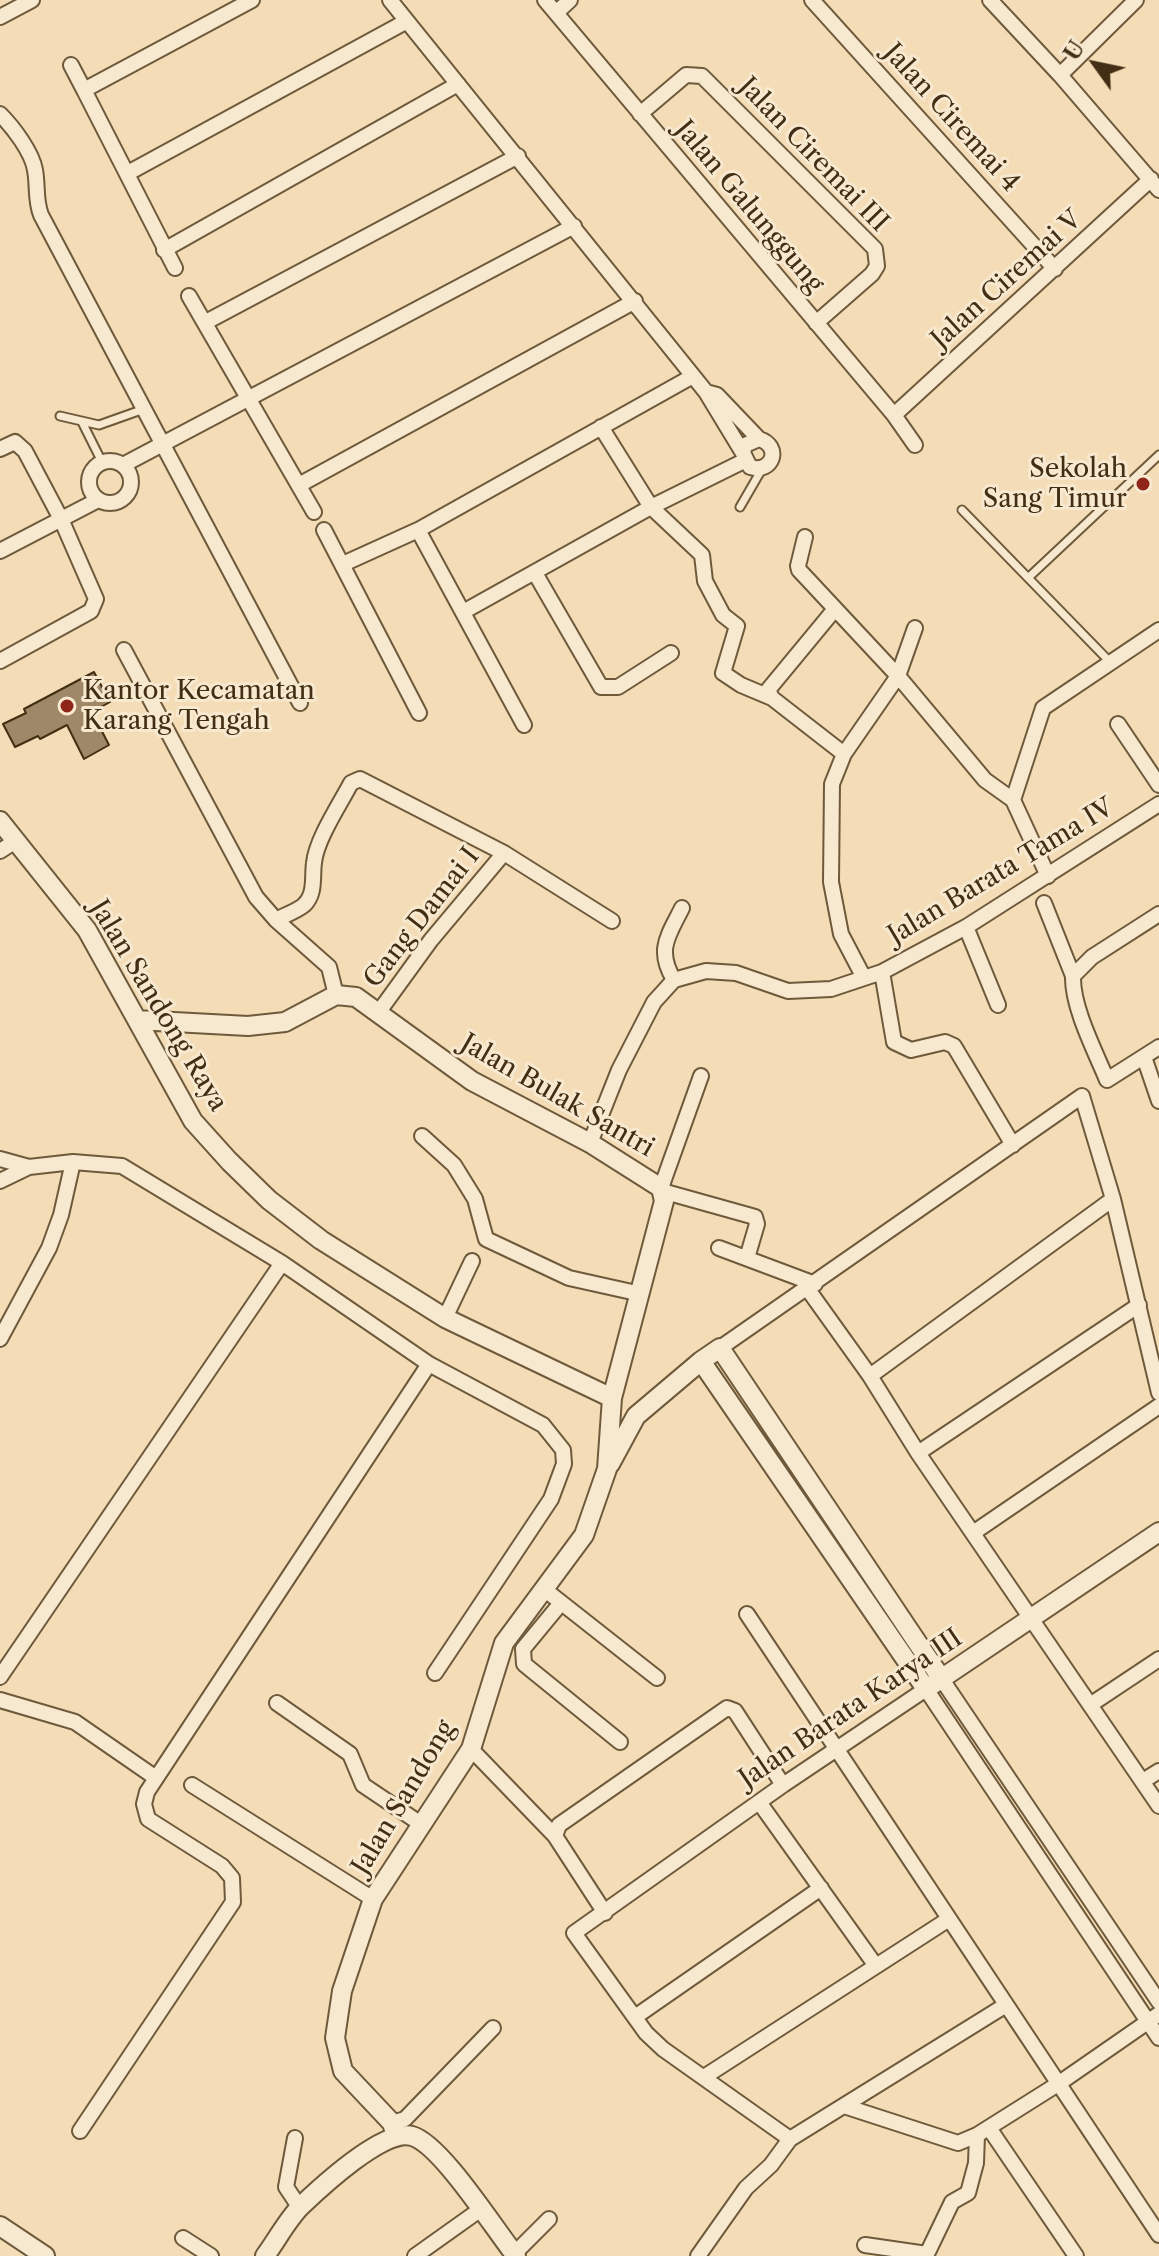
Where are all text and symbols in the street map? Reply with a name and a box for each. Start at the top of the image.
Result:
north arrow [1055,24,1135,104]
text: U [1058,36,1091,66]
street label: Jalan Ciremai 4 [876,38,1026,198]
street label: Jalan Ciremai III [731,71,895,239]
street label: Jalan Galunggung [668,115,830,299]
street label: Jalan Ciremai V [925,204,1089,356]
place label: Sekolah Sang Timur [983,453,1127,514]
marker: Sekolah Sang Timur [1134,475,1152,493]
place label: Kantor Kecamatan Karang Tengah [83,675,315,736]
marker: Kantor Kecamatan Karang Tengah [58,697,76,715]
street label: Jalan Barata Tama IV [883,792,1119,952]
street label: Gang Damai I [358,842,486,994]
street label: Jalan Sandong Raya [83,895,233,1117]
street label: Jalan Bulak Santri [455,1028,659,1164]
street label: Jalan Barata Karya III [734,1623,968,1795]
street label: Jalan Sandong [346,1715,462,1881]

